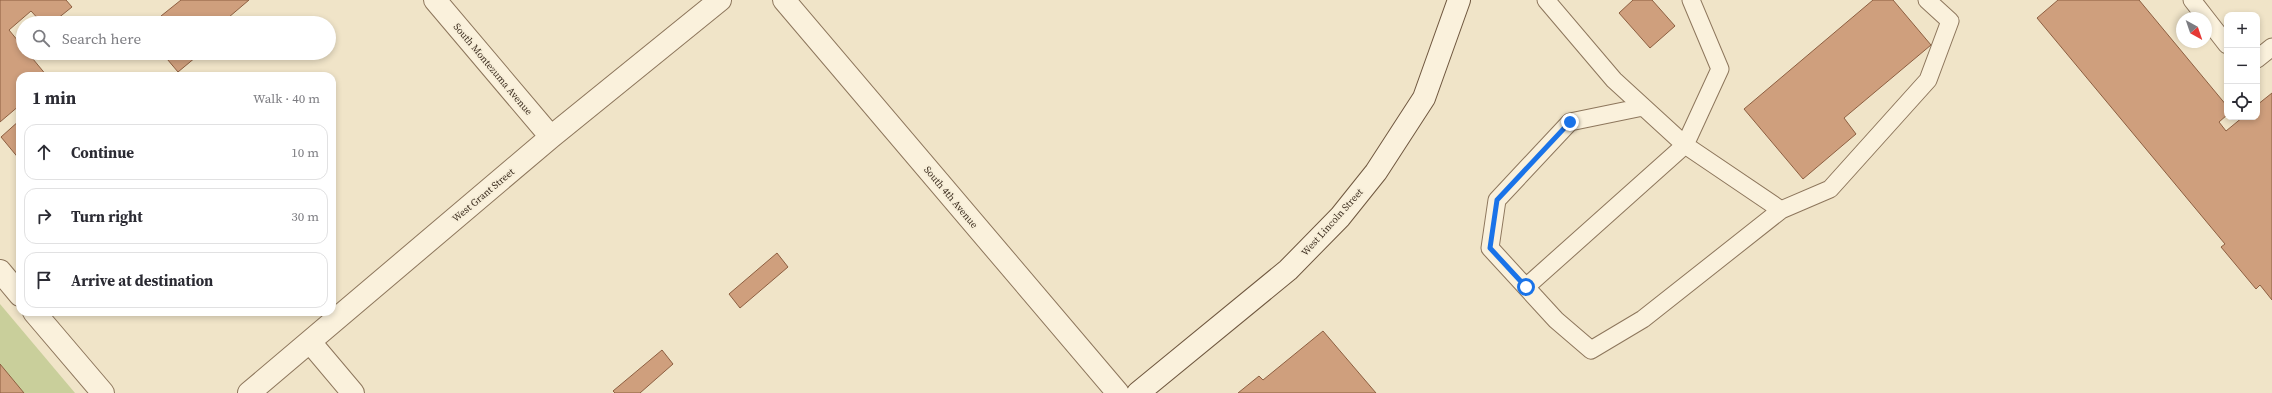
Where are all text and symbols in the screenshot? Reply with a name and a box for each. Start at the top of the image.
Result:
north arrow [2176,12,2212,48]
map controls [2224,12,2260,120]
button: + [2224,12,2260,48]
search box [16,16,336,60]
street label: South Montezuma Avenue [451,20,535,118]
icon: search [30,27,52,49]
text: Search here [62,28,141,49]
button: − [2224,48,2260,84]
button: locate [2224,84,2260,120]
text: 1 min [32,86,76,110]
text: Walk · 40 m [253,90,320,107]
route end [1561,113,1579,131]
icon: ahead [33,141,55,163]
text: Continue [71,142,134,163]
text: 10 m [291,144,319,161]
street label: South 4th Avenue [921,163,981,231]
street label: West Grant Street [449,165,517,225]
street label: West Lincoln Street [1298,185,1366,258]
icon: right [33,205,55,227]
text: Turn right [71,206,143,227]
text: 30 m [291,208,319,225]
icon: arrive [33,269,55,291]
text: Arrive at destination [71,270,213,291]
route start [1517,278,1535,296]

